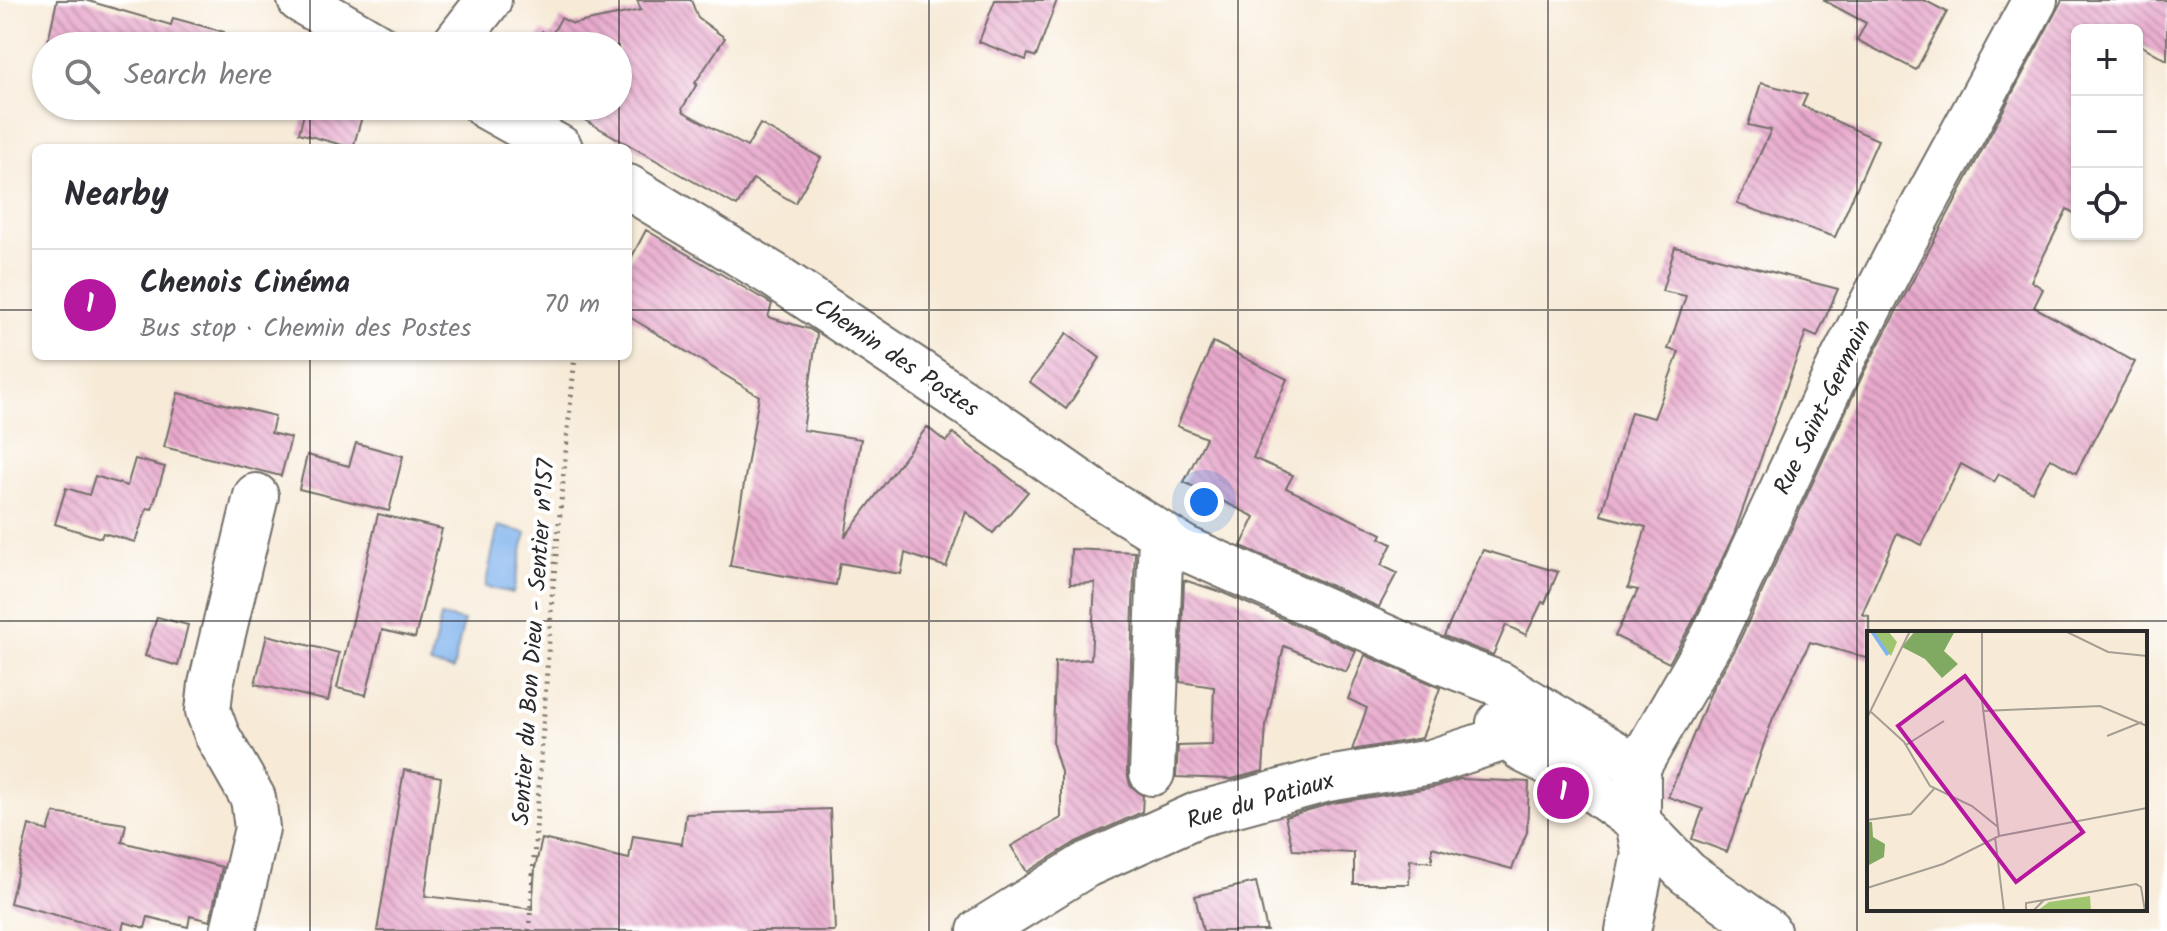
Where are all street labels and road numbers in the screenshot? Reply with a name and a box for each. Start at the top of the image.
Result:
street label: Chemin des Postes [806,288,987,428]
street label: Rue Saint-Germain [1764,313,1883,502]
street label: Sentier du Bon Dieu - Sentier n°157 [502,457,567,827]
street label: Rue du Patiaux [1182,762,1339,841]

